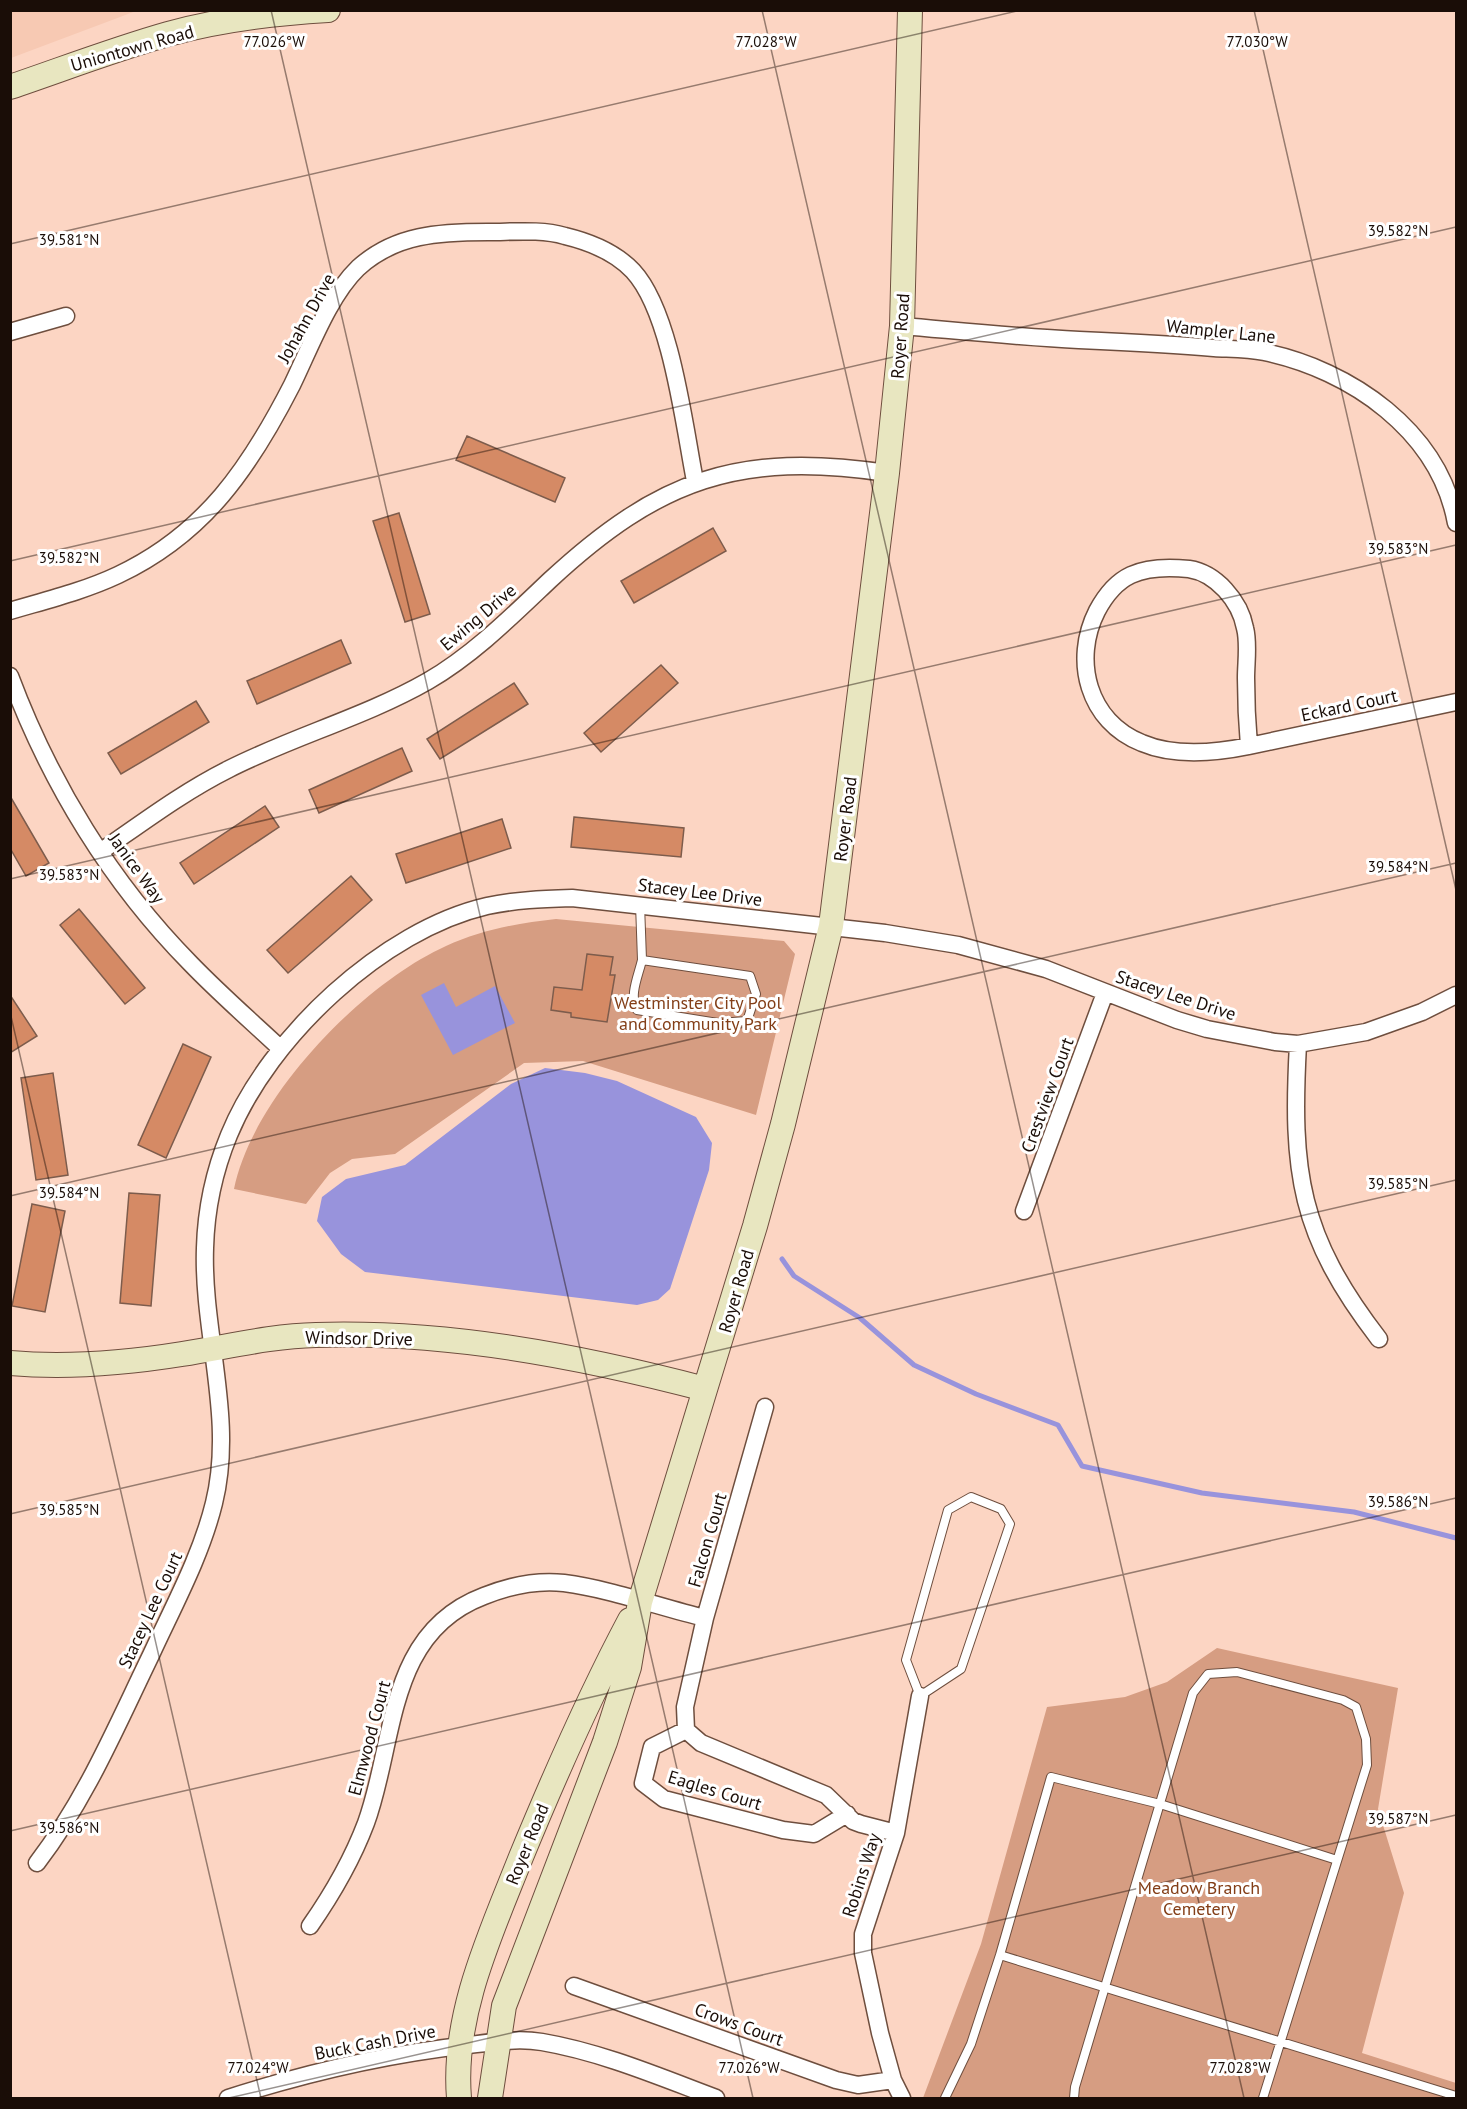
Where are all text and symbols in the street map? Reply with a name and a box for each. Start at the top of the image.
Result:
street label: Uniontown Road [68,19,196,77]
text: 77.026°W [243,32,305,51]
text: 77.028°W [735,32,797,51]
text: 77.030°W [1226,32,1288,51]
text: 39.582°N [1368,221,1428,240]
text: 39.581°N [39,230,99,249]
street label: Johahn Drive [272,269,340,368]
street label: Royer Road [886,292,914,380]
street label: Wampler Lane [1165,314,1277,348]
text: 39.583°N [1368,539,1428,558]
text: 39.582°N [39,548,99,567]
street label: Ewing Drive [435,579,521,655]
street label: Eckard Court [1299,684,1399,726]
street label: Royer Road [828,775,862,863]
street label: Janice Way [103,827,171,908]
text: 39.584°N [1368,857,1428,876]
text: 39.583°N [39,865,99,884]
street label: Stacey Lee Drive [637,873,763,911]
street label: Stacey Lee Drive [1113,965,1239,1025]
park label: Westminster City Pool and Community Park [614,991,783,1035]
street label: Crestview Court [1016,1034,1078,1156]
text: 39.585°N [1368,1174,1428,1193]
text: 39.584°N [39,1183,99,1202]
street label: Royer Road [713,1247,759,1335]
street label: Windsor Drive [305,1326,413,1350]
street label: Falcon Court [683,1490,731,1590]
text: 39.586°N [1368,1492,1428,1511]
text: 39.585°N [39,1500,99,1519]
street label: Stacey Lee Court [113,1548,187,1672]
street label: Elmwood Court [343,1678,395,1798]
street label: Eagles Court [665,1765,765,1815]
street label: Royer Road [500,1800,554,1888]
text: 39.587°N [1368,1809,1428,1828]
text: 39.586°N [39,1818,99,1837]
street label: Robins Way [837,1829,886,1920]
park label: Meadow Branch Cemetery [1138,1876,1260,1920]
street label: Crows Court [691,1997,787,2051]
street label: Buck Cash Drive [313,2019,437,2065]
text: 77.024°W [227,2058,289,2077]
text: 77.026°W [718,2058,780,2077]
text: 77.028°W [1209,2058,1271,2077]

